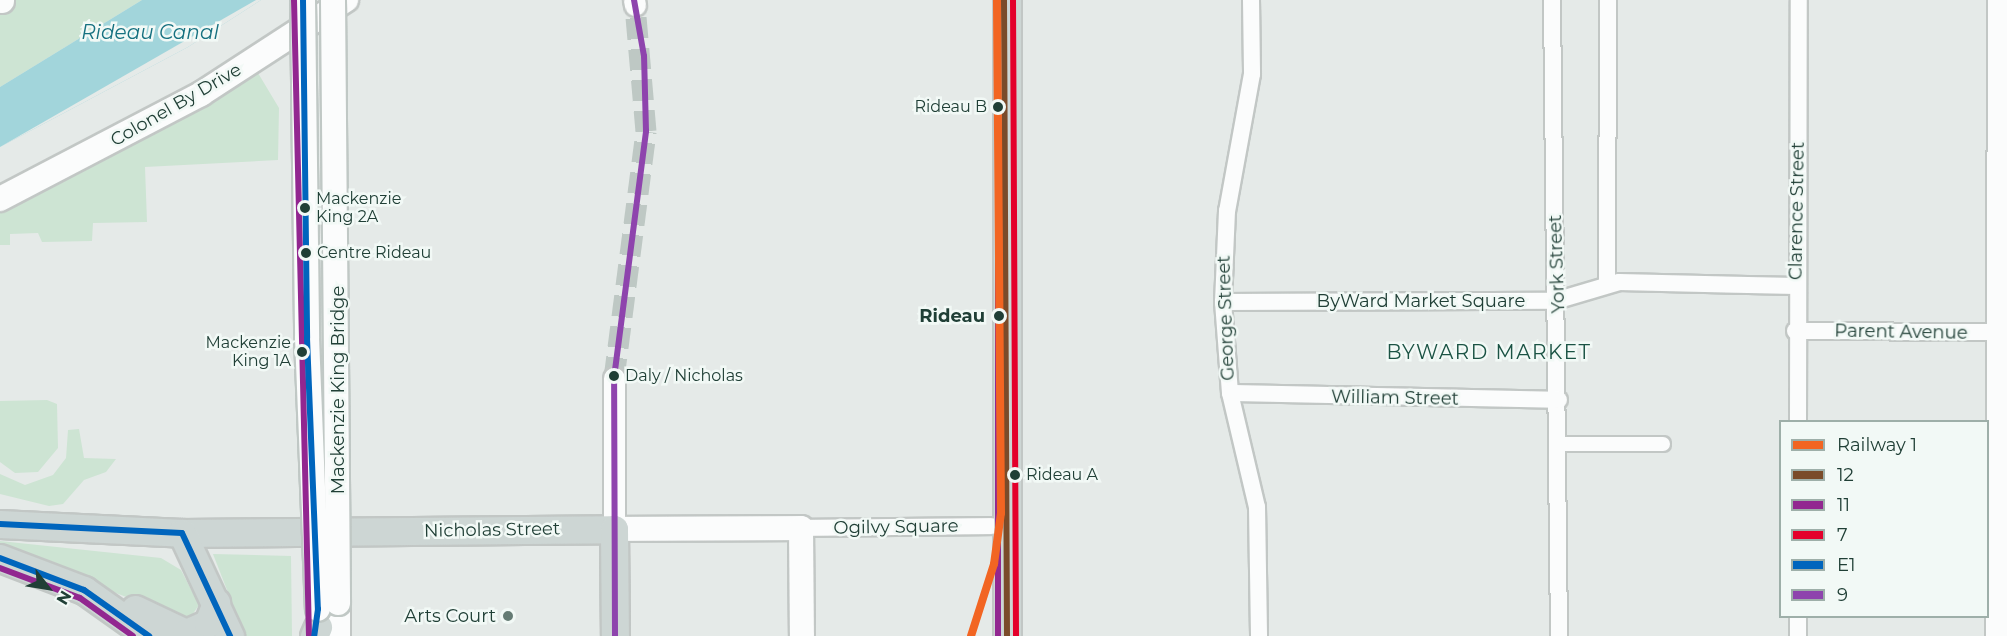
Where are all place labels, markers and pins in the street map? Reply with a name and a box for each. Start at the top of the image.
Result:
place label: Rideau B [914,97,987,117]
marker: Rideau B [992,101,1004,113]
place label: Mackenzie King 2A [316,189,401,227]
marker: Mackenzie King 2A [299,202,311,214]
place label: Centre Rideau [317,243,431,263]
marker: Centre Rideau [300,247,312,259]
place label: Rideau [919,305,985,327]
marker: Rideau [990,307,1008,325]
place label: Mackenzie King 1A [206,333,291,371]
marker: Mackenzie King 1A [296,346,308,358]
place label: Daly / Nicholas [625,366,743,386]
marker: Daly / Nicholas [608,370,620,382]
place label: Rideau A [1026,465,1098,485]
marker: Rideau A [1009,469,1021,481]
place label: Arts Court [404,605,496,627]
marker: Arts Court [501,609,515,623]

